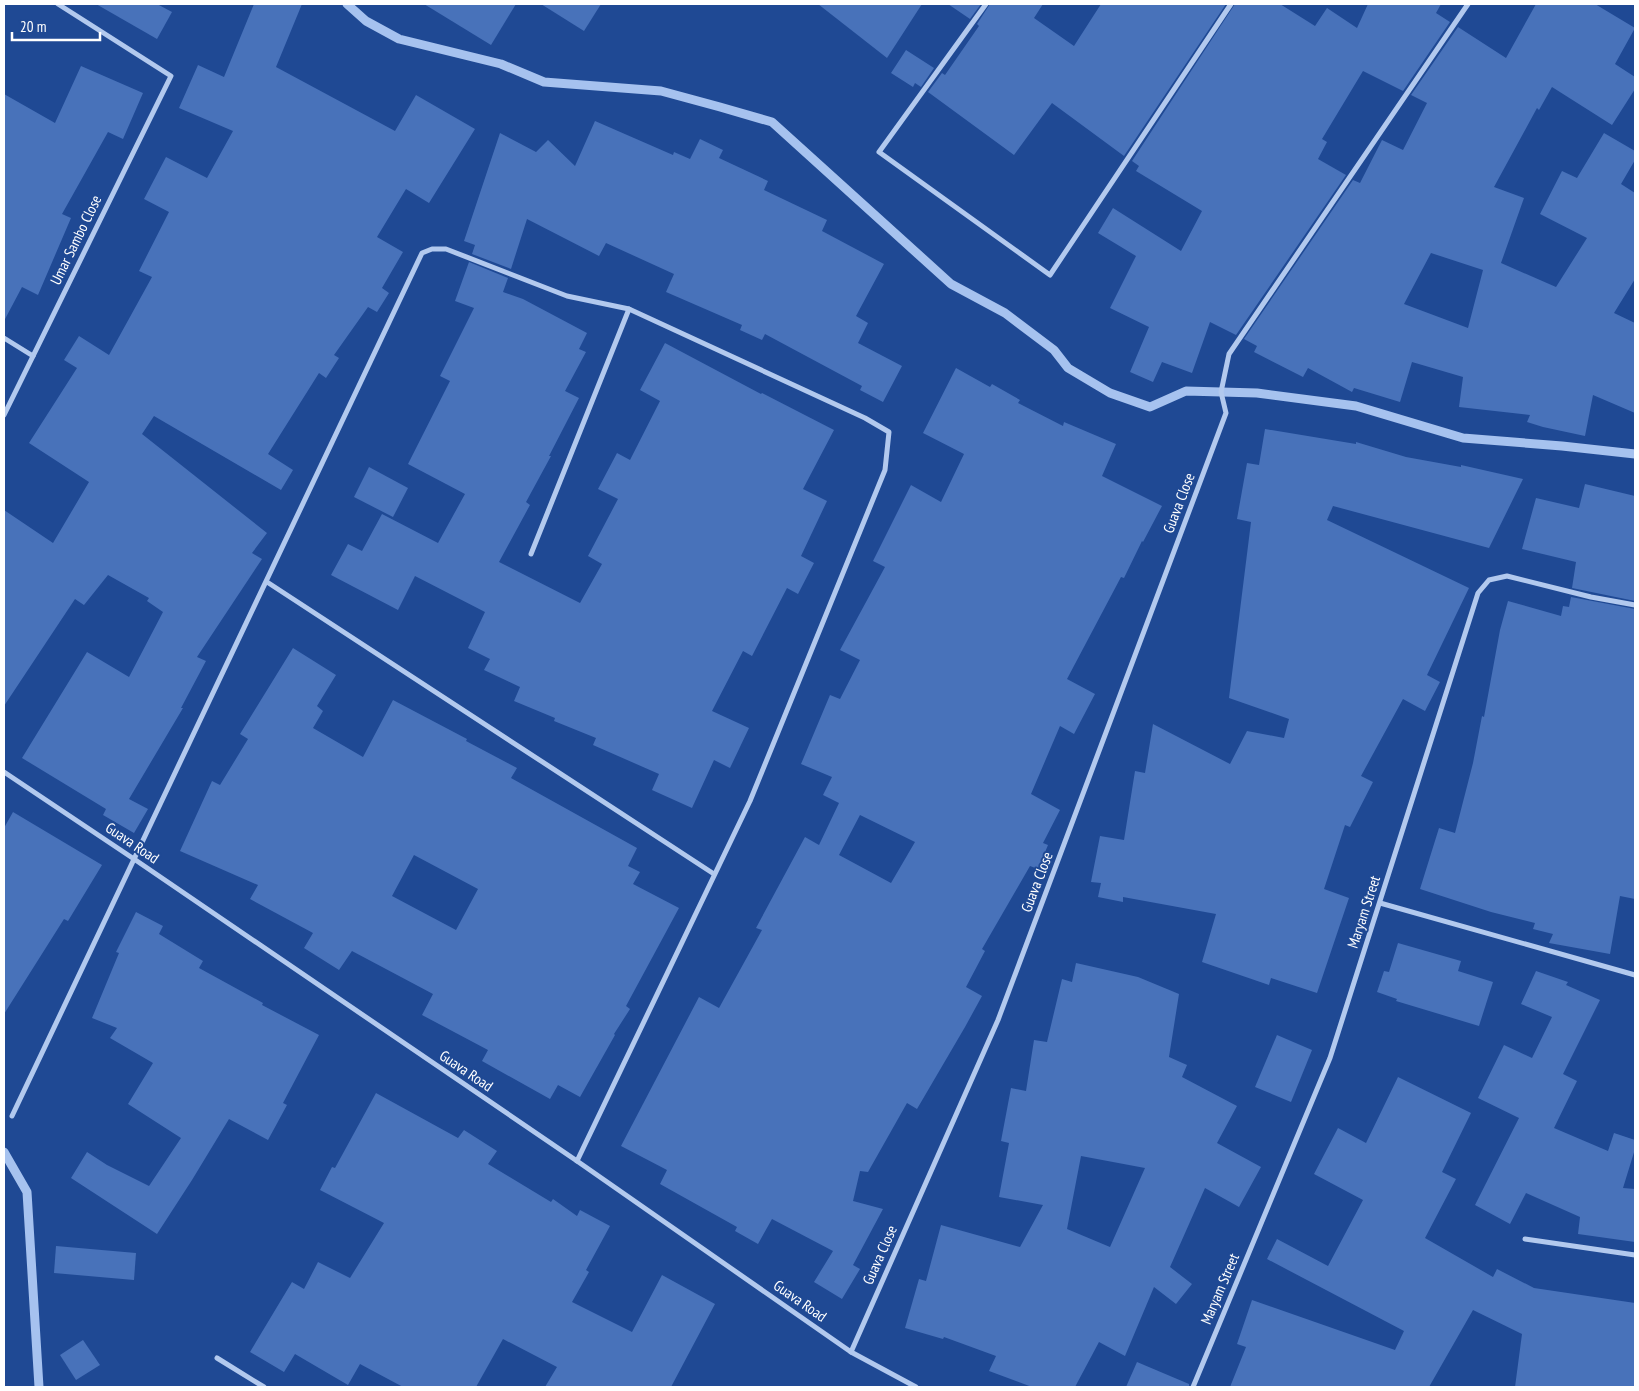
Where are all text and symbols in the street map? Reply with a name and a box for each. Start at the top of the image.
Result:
scale bar [12,10,100,42]
text: 20 m [20,17,46,36]
street label: Umar Sambo Close [46,192,105,288]
street label: Guava Close [1158,470,1199,536]
street label: Guava Road [102,818,163,867]
street label: Guava Close [1016,849,1057,915]
street label: Maryam Street [1343,873,1384,951]
street label: Guava Road [436,1046,497,1095]
street label: Guava Close [858,1222,901,1287]
street label: Maryam Street [1196,1250,1243,1327]
street label: Guava Road [770,1275,831,1326]

